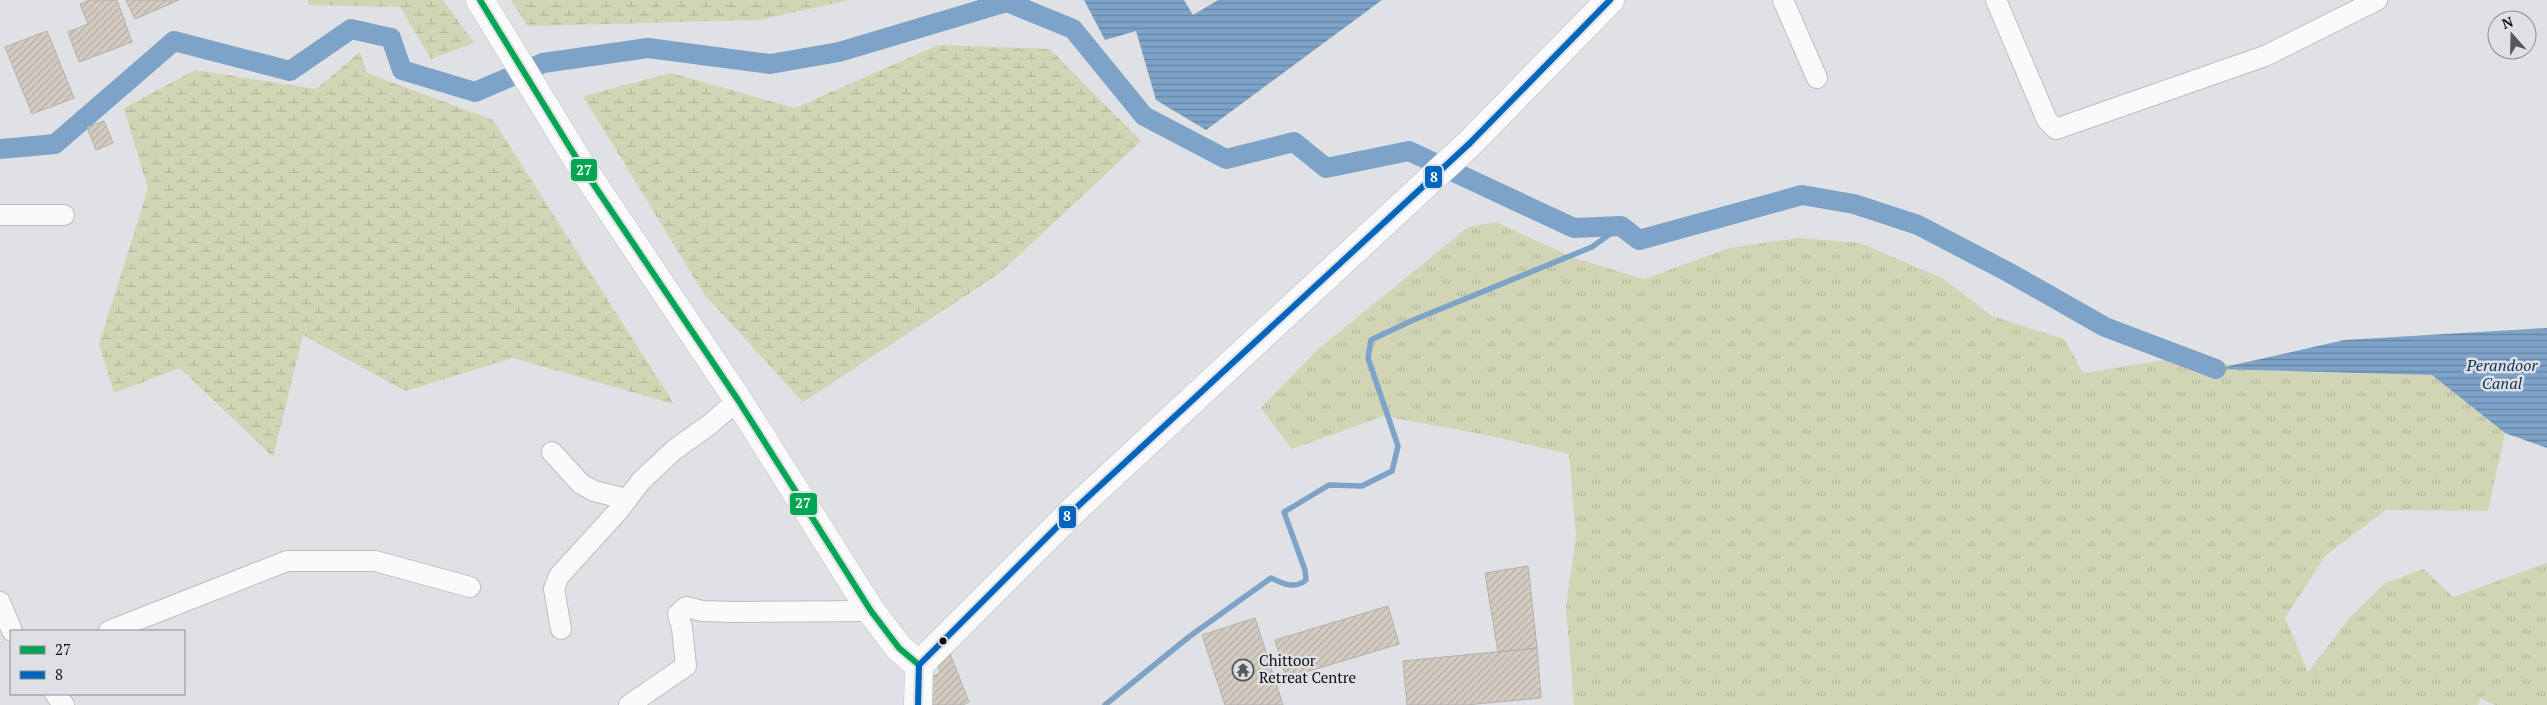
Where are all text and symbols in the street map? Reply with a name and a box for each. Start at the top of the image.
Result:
north arrow [2487,10,2537,60]
text: N [2499,11,2516,33]
line badge: 27 [570,158,598,182]
text: 27 [576,160,592,179]
line badge: 8 [1424,165,1443,189]
text: 8 [1430,167,1438,186]
water label: Perandoor Canal [2466,354,2538,394]
line badge: 27 [789,492,818,516]
text: 27 [795,493,811,512]
line badge: 8 [1058,505,1077,529]
text: 8 [1063,506,1071,525]
legend [10,630,185,695]
unlabelled marker [938,636,948,646]
text: 27 [55,639,71,659]
place label: Chittoor Retreat Centre [1259,650,1356,687]
temple icon: Chittoor Retreat Centre [1231,658,1255,682]
text: 8 [55,664,63,684]

